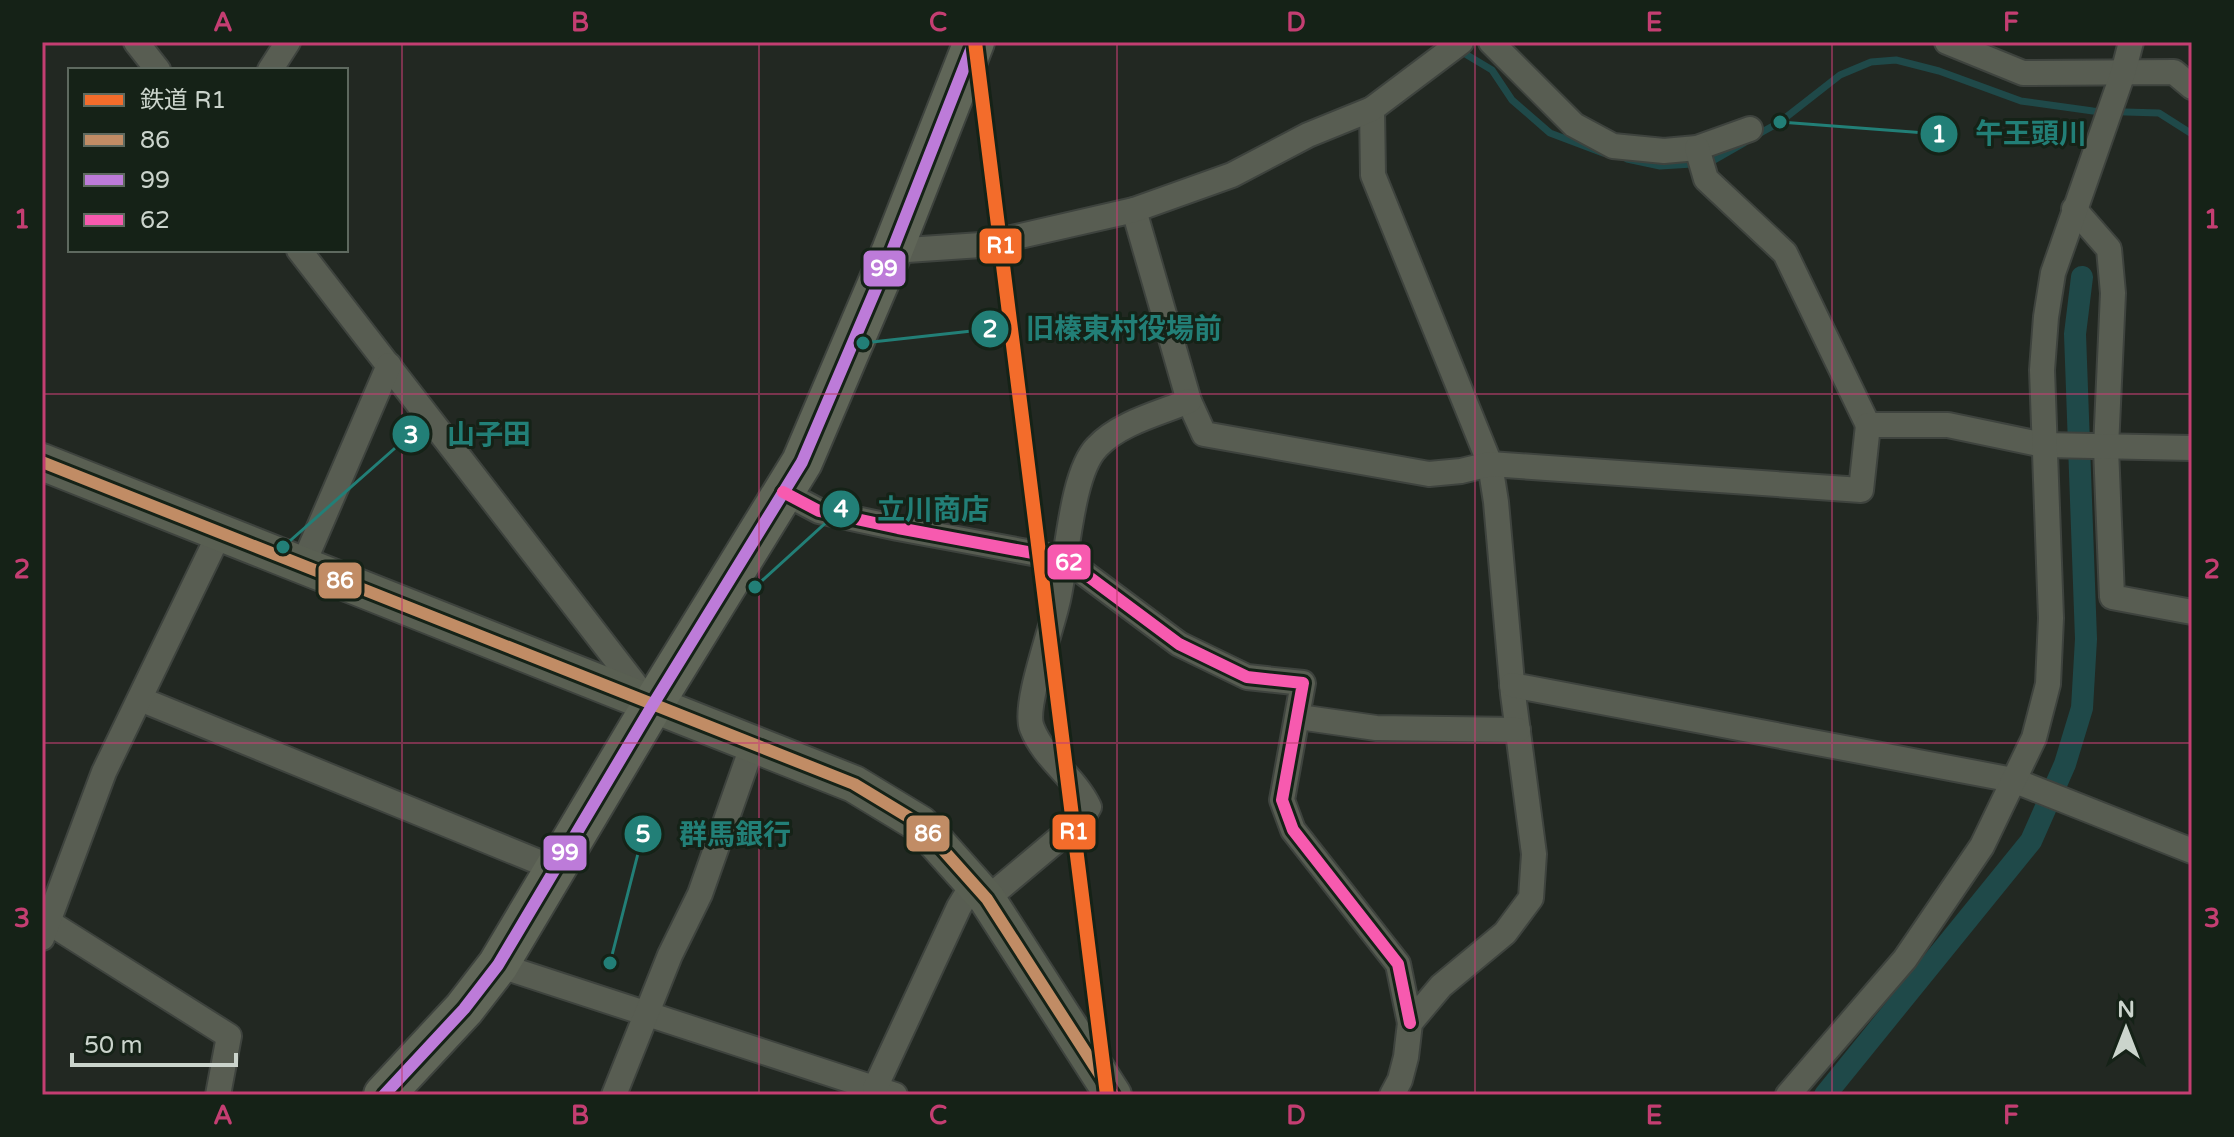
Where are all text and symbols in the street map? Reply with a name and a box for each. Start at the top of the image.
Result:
text: A [213,7,233,38]
text: B [571,7,589,38]
text: C [929,7,947,38]
text: D [1286,7,1306,38]
text: E [1646,7,1662,38]
text: F [2003,7,2019,38]
legend [68,68,348,252]
text: 鉄道 R1 [140,86,226,115]
callout: 午王頭川 [1919,108,2103,160]
text: 午王頭川 [1975,117,2087,151]
text: 1 [1931,120,1947,149]
text: 86 [140,126,170,155]
text: 99 [140,166,170,195]
text: 1 [14,204,30,235]
text: 1 [2204,204,2220,235]
text: 62 [140,206,170,235]
line badge: R1 [978,227,1023,265]
text: R1 [986,233,1016,259]
line badge: 99 [862,249,907,288]
text: 99 [870,256,898,282]
callout: 旧榛東村役場前 [970,303,1238,355]
text: 旧榛東村役場前 [1026,312,1222,346]
text: 2 [982,315,998,344]
callout: 山子田 [391,408,547,460]
text: 山子田 [447,418,531,452]
text: 3 [403,421,419,450]
callout: 立川商店 [821,483,1005,535]
text: 立川商店 [877,493,989,527]
text: 4 [833,495,849,524]
line badge: 62 [1046,543,1092,581]
text: 62 [1055,550,1083,576]
text: 2 [14,554,30,585]
text: 2 [2204,554,2220,585]
line badge: 86 [317,561,363,600]
text: 86 [326,568,354,594]
callout: 群馬銀行 [623,808,807,860]
line badge: R1 [1051,813,1097,851]
line badge: 86 [905,814,951,853]
text: 群馬銀行 [679,818,791,852]
text: R1 [1059,819,1089,845]
text: 5 [635,820,651,849]
text: 86 [914,821,942,847]
line badge: 99 [542,834,588,872]
text: 99 [551,840,579,866]
text: 3 [14,903,30,934]
text: 3 [2204,903,2220,934]
north arrow [2086,989,2166,1069]
text: N [2117,997,2135,1023]
scale bar [72,1017,236,1067]
text: 50 m [84,1031,142,1060]
text: A [213,1100,233,1131]
text: B [571,1100,589,1131]
text: C [929,1100,947,1131]
text: D [1286,1100,1306,1131]
text: E [1646,1100,1662,1131]
text: F [2003,1100,2019,1131]

